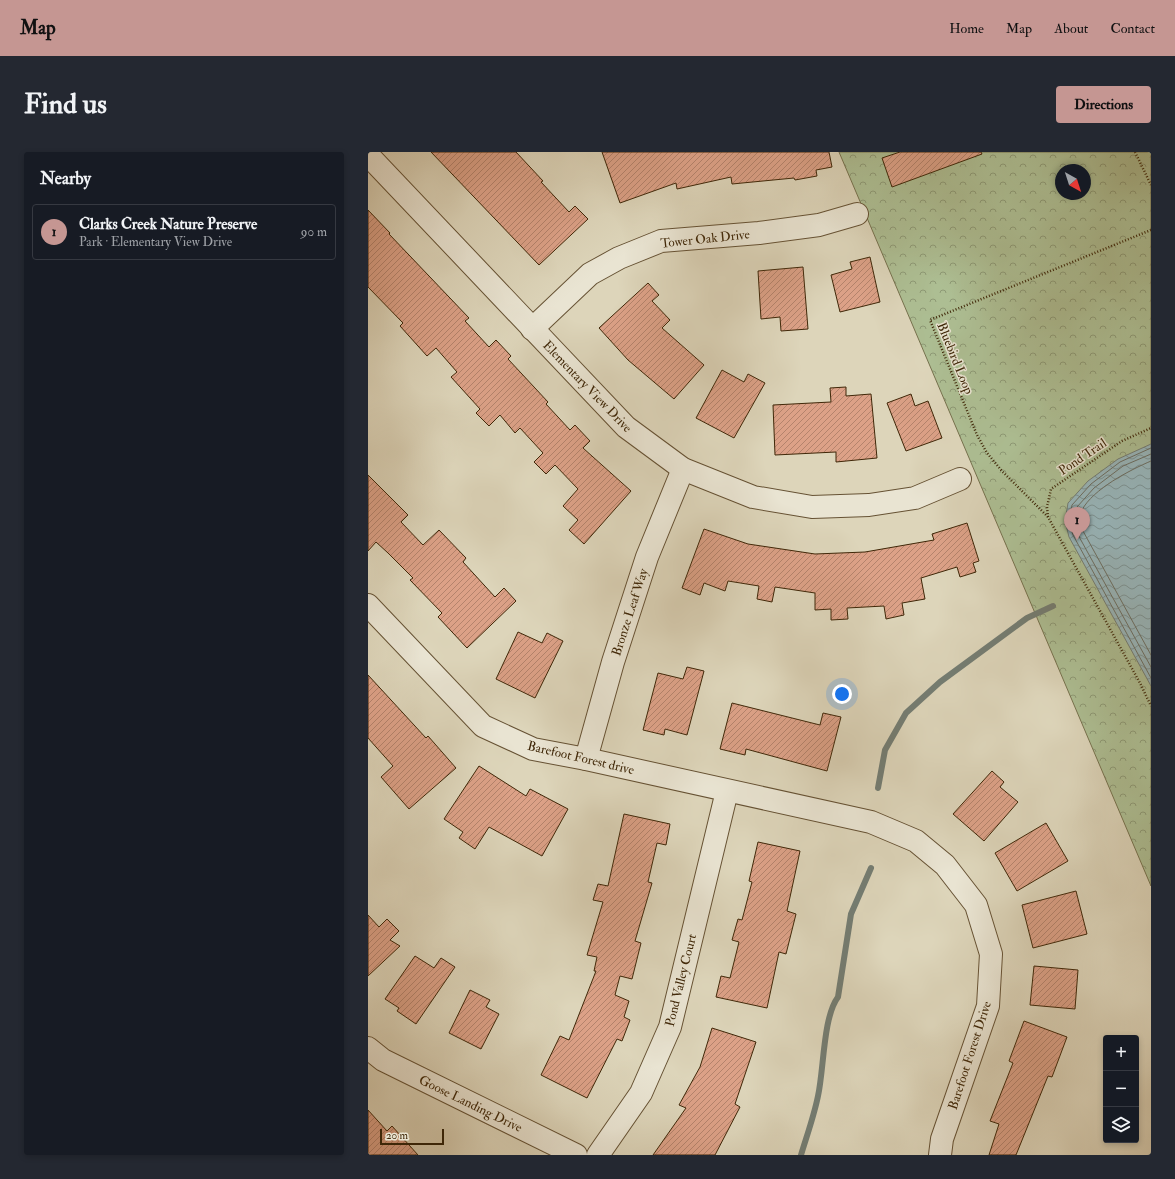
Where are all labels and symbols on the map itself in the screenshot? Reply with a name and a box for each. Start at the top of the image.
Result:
north arrow [1055,164,1091,200]
street label: Tower Oak Drive [660,226,751,252]
street label: Bluebird Loop [932,320,977,397]
street label: Elementary View Drive [539,337,636,437]
street label: Pond Trail [1055,435,1110,479]
pin: 1 [1064,507,1090,540]
street label: Bronze Leaf Way [608,566,653,658]
your location [832,684,852,704]
street label: Barefoot Forest drive [526,738,636,778]
street label: Pond Valley Court [662,932,701,1028]
street label: Barefoot Forest Drive [945,998,995,1112]
street label: Goose Landing Drive [416,1072,525,1136]
scale bar [380,1127,444,1146]

